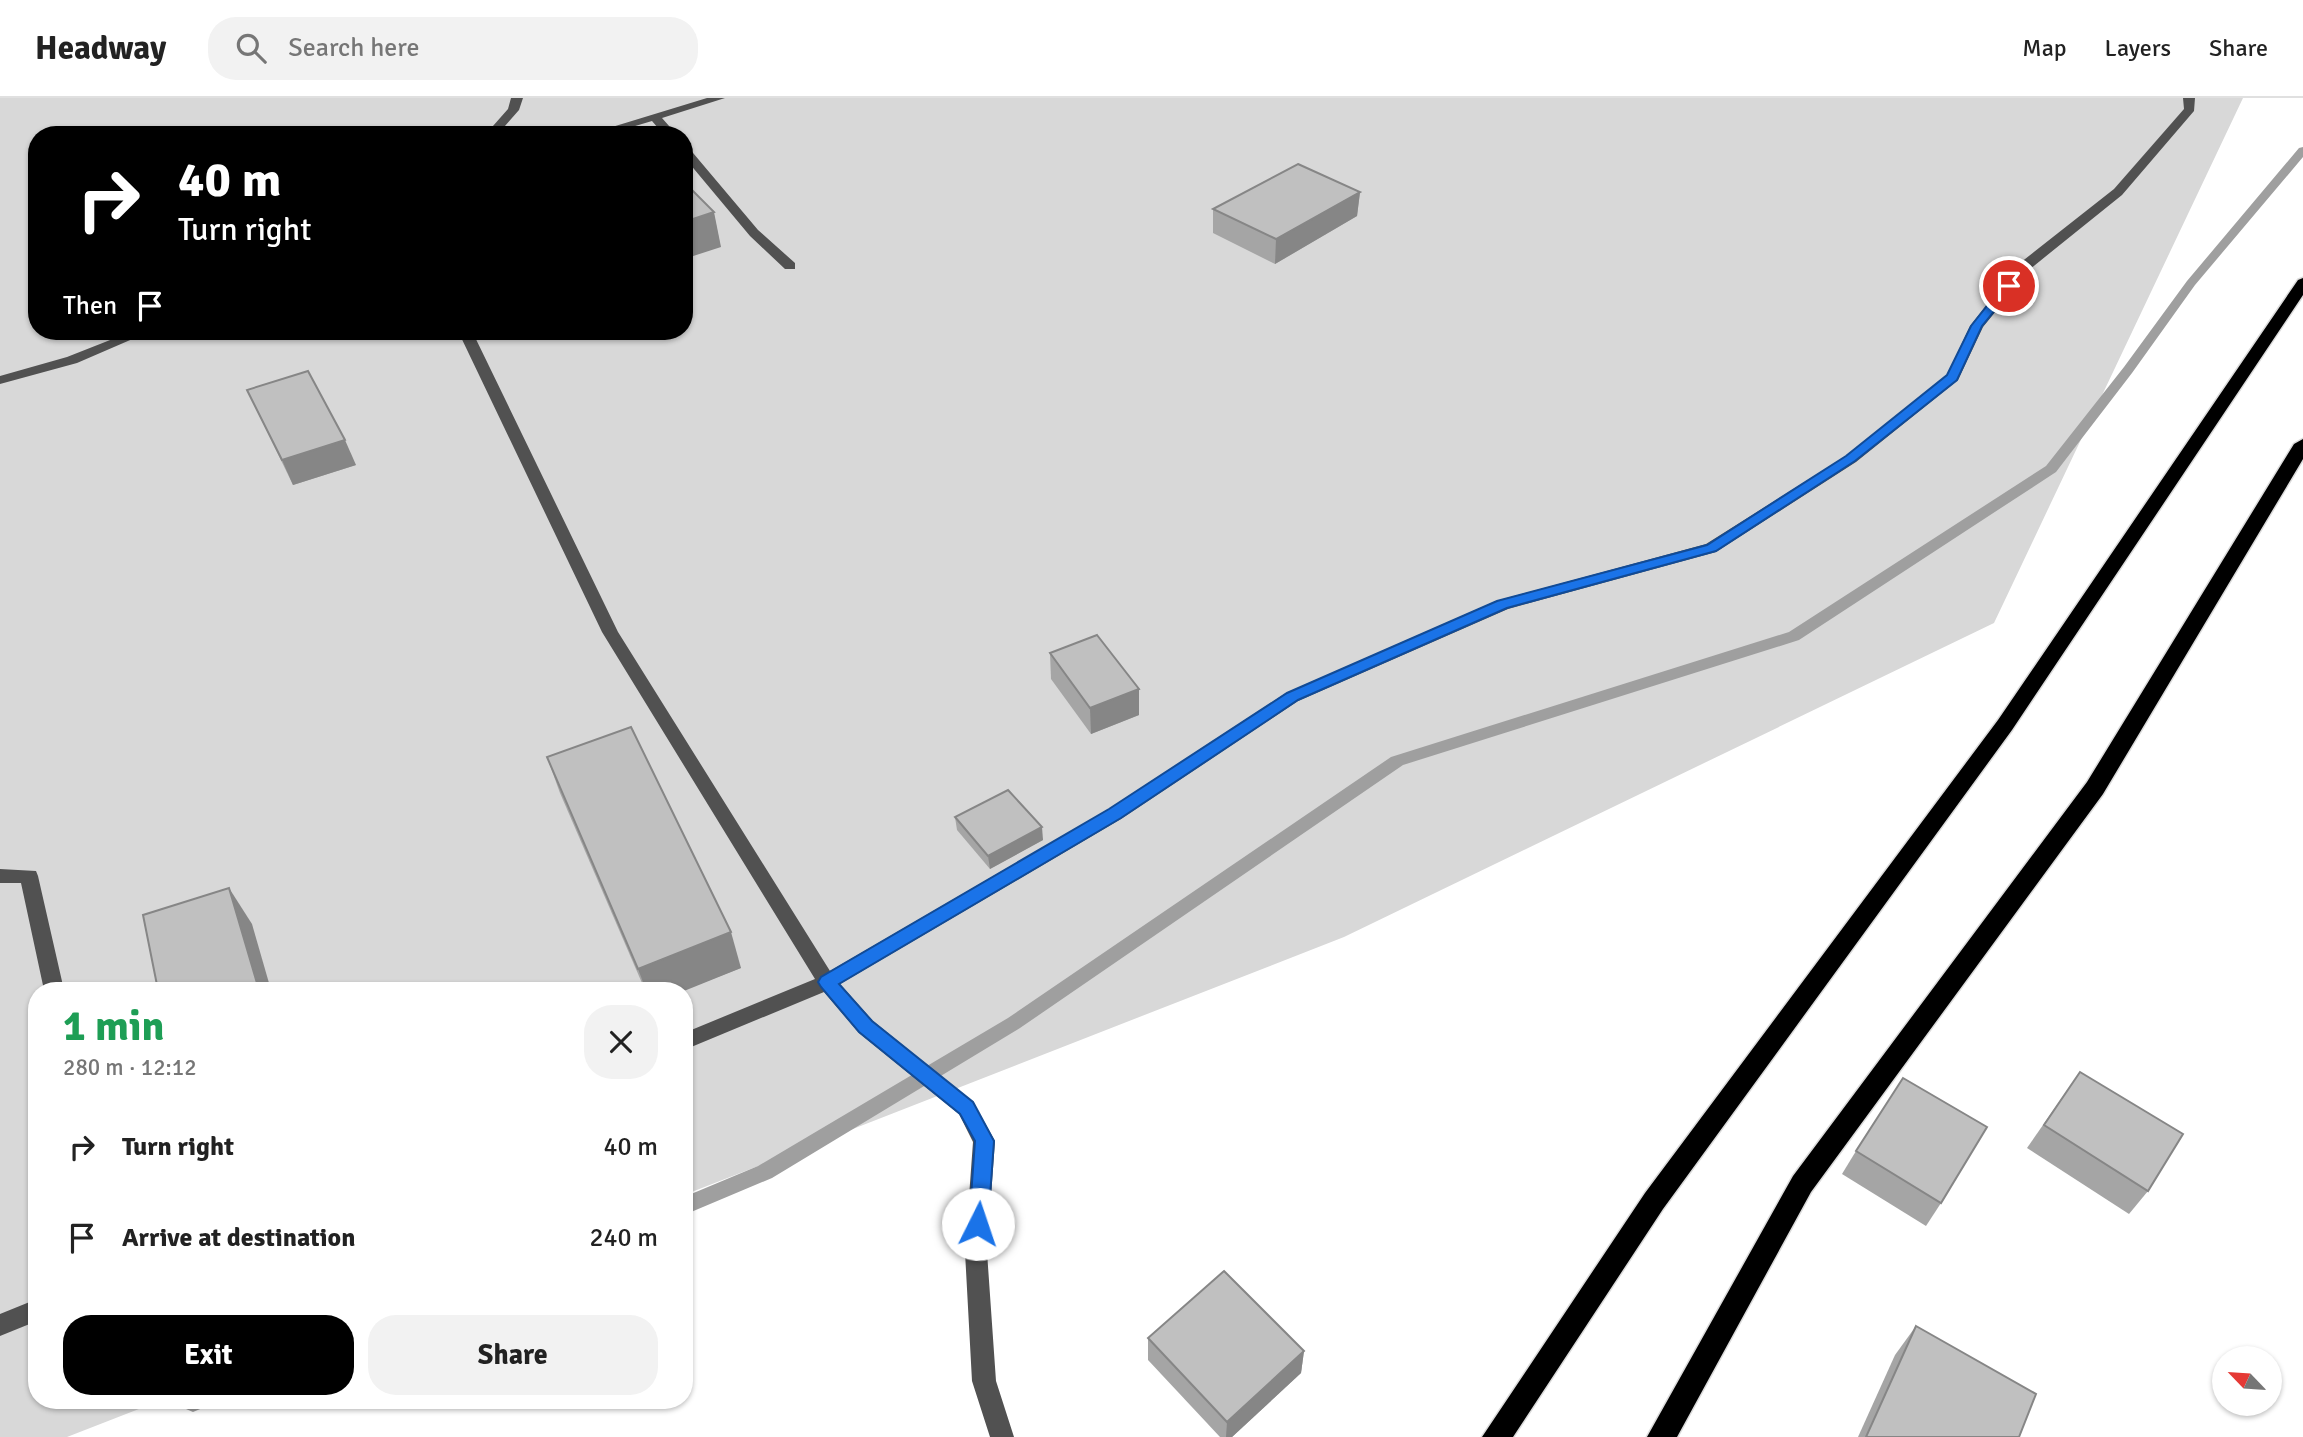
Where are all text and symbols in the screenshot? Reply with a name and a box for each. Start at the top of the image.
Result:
search box [208,17,698,80]
text: Headway [35,28,166,69]
icon: search [232,29,270,67]
text: Search here [288,32,419,64]
text: Map [2022,33,2067,63]
text: Layers [2105,33,2171,63]
text: Share [2209,33,2268,63]
text: 40 m [178,150,281,210]
icon: right [63,154,154,245]
text: Turn right [178,210,311,249]
pin [1979,256,2039,316]
icon: arrive [1990,267,2028,305]
icon: arrive [131,287,169,325]
text: Then [63,290,117,322]
text: 1 min [63,1001,164,1052]
button: close [584,1005,658,1079]
text: 280 m · 12:12 [63,1053,197,1082]
icon: right [63,1128,101,1166]
text: Turn right [122,1131,234,1163]
text: 40 m [603,1131,658,1163]
position arrow [941,1187,1015,1261]
icon: arrive [63,1219,101,1257]
text: Arrive at destination [122,1222,355,1254]
text: 240 m [589,1222,658,1254]
button: Exit [63,1315,354,1395]
button: Share [368,1315,658,1395]
north arrow [2212,1346,2282,1416]
map controls [2212,1346,2282,1416]

